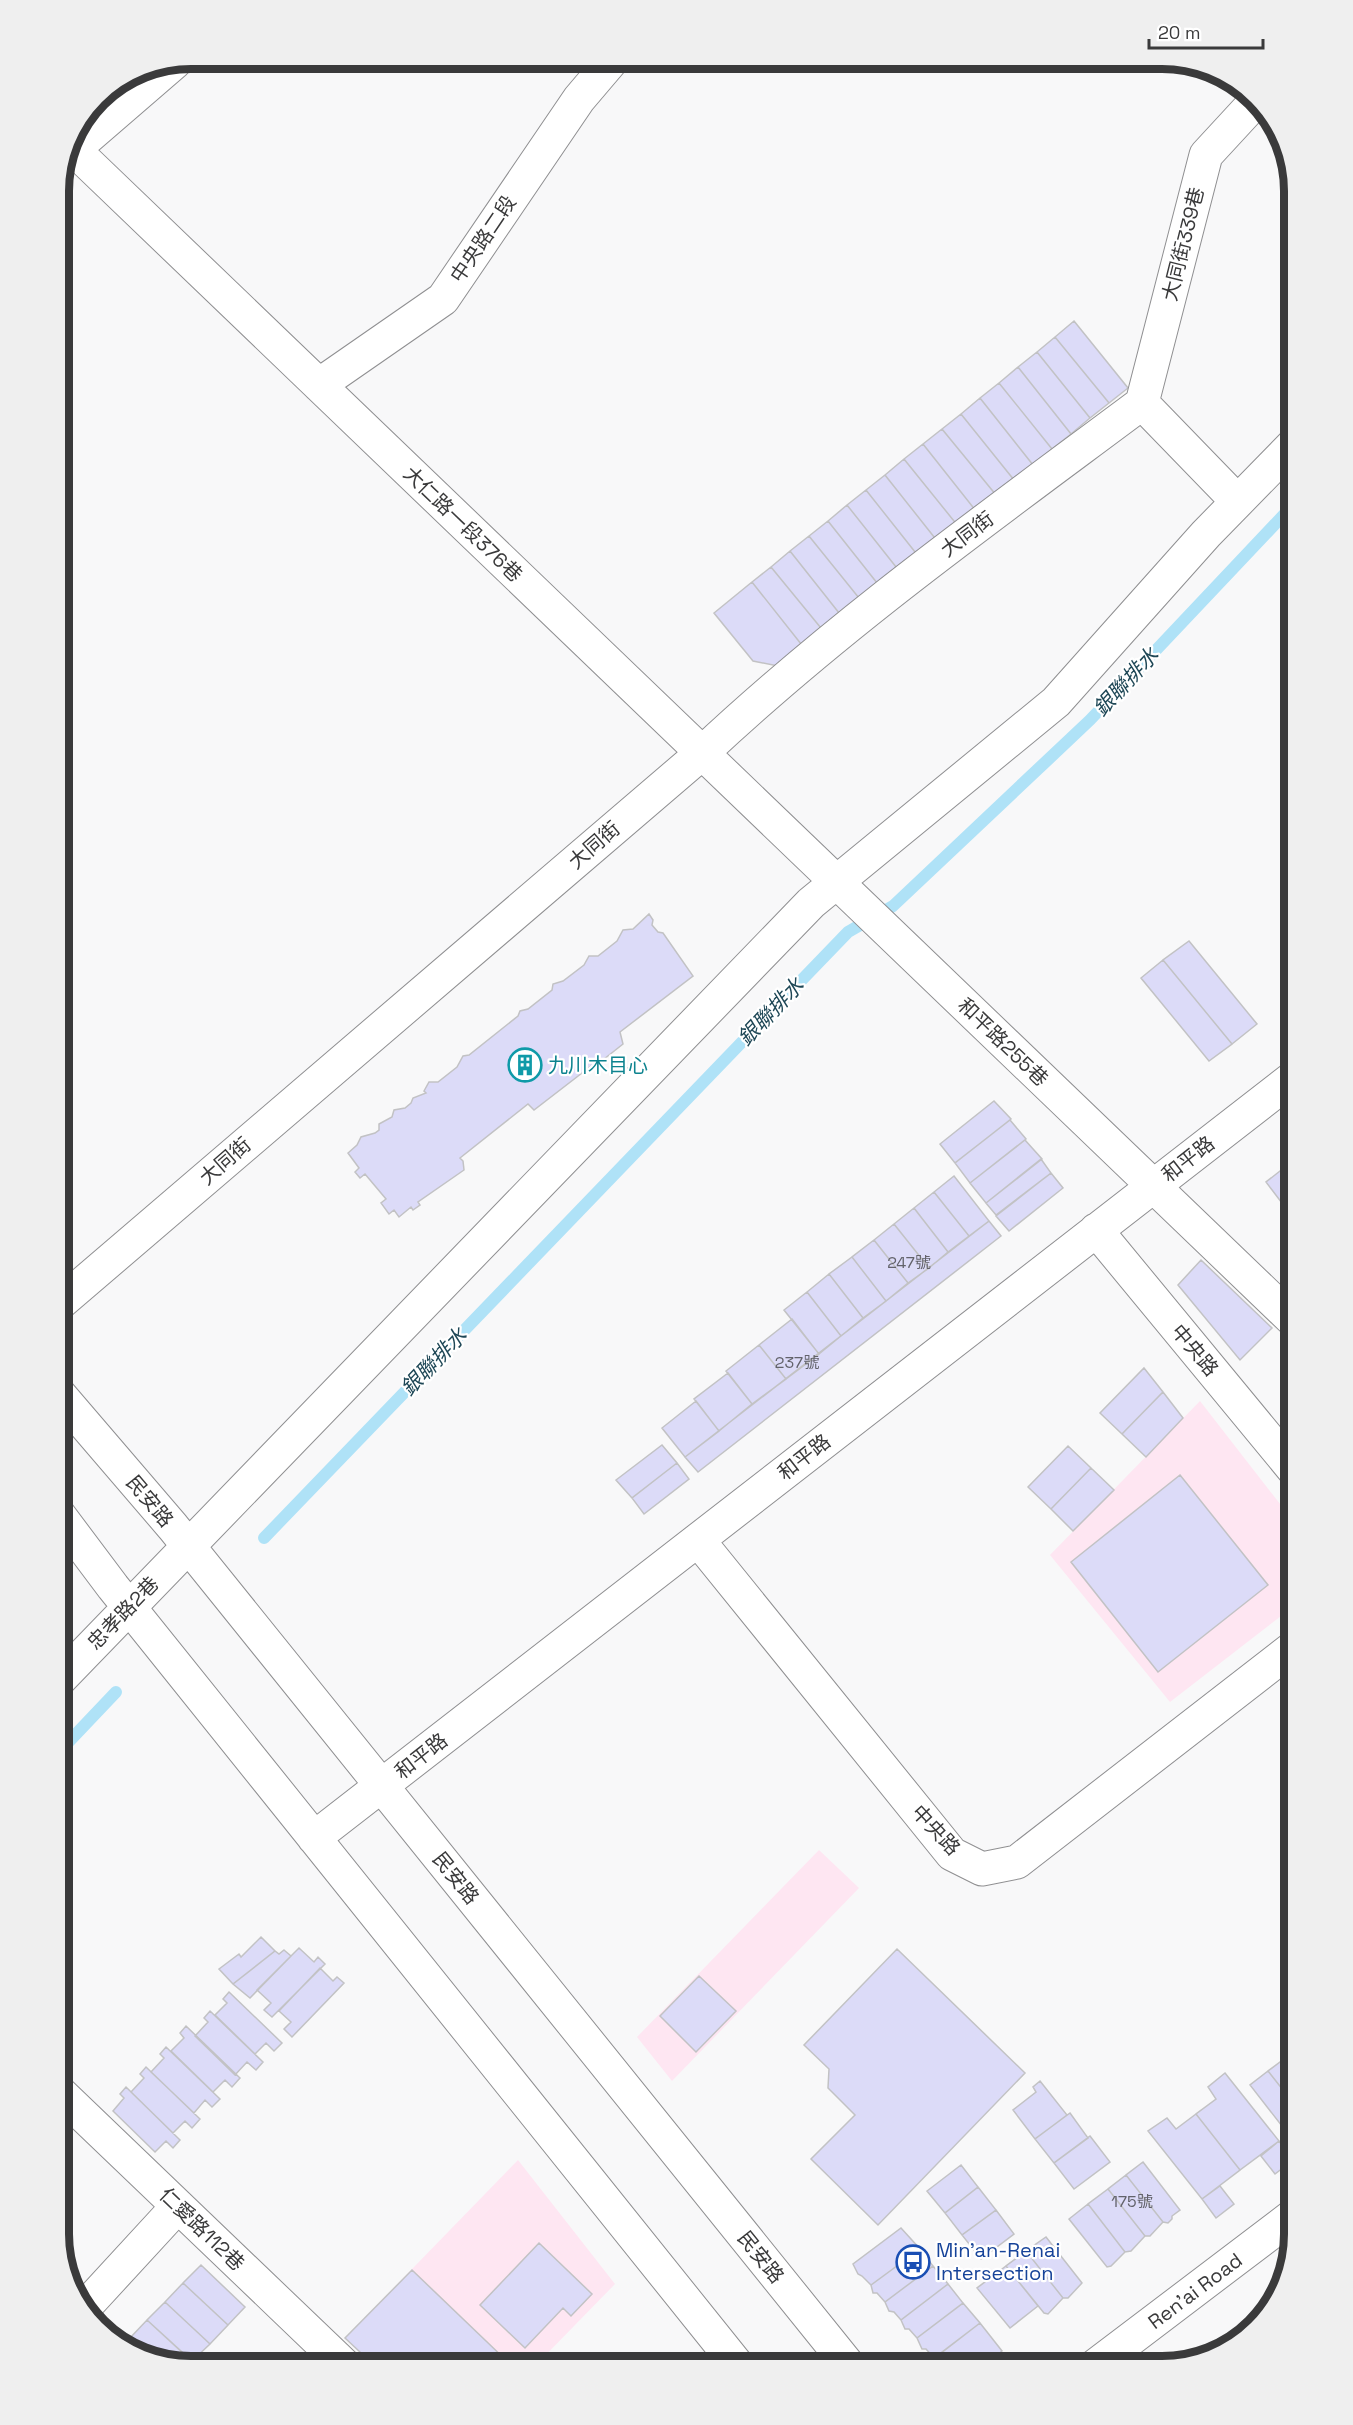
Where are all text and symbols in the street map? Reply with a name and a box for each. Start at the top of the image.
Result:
scale bar [1149,12,1263,50]
text: 20 m [1158,21,1201,44]
street label: 大同街339巷 [1156,184,1210,304]
street label: 中央路二段 [444,190,522,288]
street label: 大仁路一段376巷 [398,461,528,587]
street label: 大同街 [935,506,999,562]
water label: 銀聯排水 [1087,641,1165,722]
street label: 大同街 [563,816,625,874]
water label: 銀聯排水 [732,971,810,1051]
street label: 和平路255巷 [952,992,1054,1092]
building icon: 九川木目心 [507,1047,543,1083]
place label: 九川木目心 [548,1052,648,1078]
street label: 和平路 [1156,1130,1220,1188]
street label: 大同街 [194,1132,256,1190]
house number: 247號 [887,1252,931,1273]
street label: 中央路 [1166,1319,1224,1381]
water label: 銀聯排水 [395,1321,473,1401]
house number: 237號 [775,1352,819,1373]
street label: 和平路 [772,1428,836,1486]
street label: 民安路 [121,1470,179,1532]
street label: 忠孝路2巷 [82,1571,164,1655]
street label: 和平路 [389,1727,453,1785]
street label: 中央路 [906,1799,966,1861]
street label: 民安路 [427,1847,485,1909]
street label: 仁愛路112巷 [154,2182,250,2276]
house number: 175號 [1111,2191,1153,2212]
street label: 民安路 [732,2226,790,2288]
place label: Min'an-Renai Intersection [936,2237,1060,2286]
bus stop icon: Min'an-Renai Intersection [895,2244,931,2280]
street label: Ren'ai Road [1143,2247,1247,2335]

